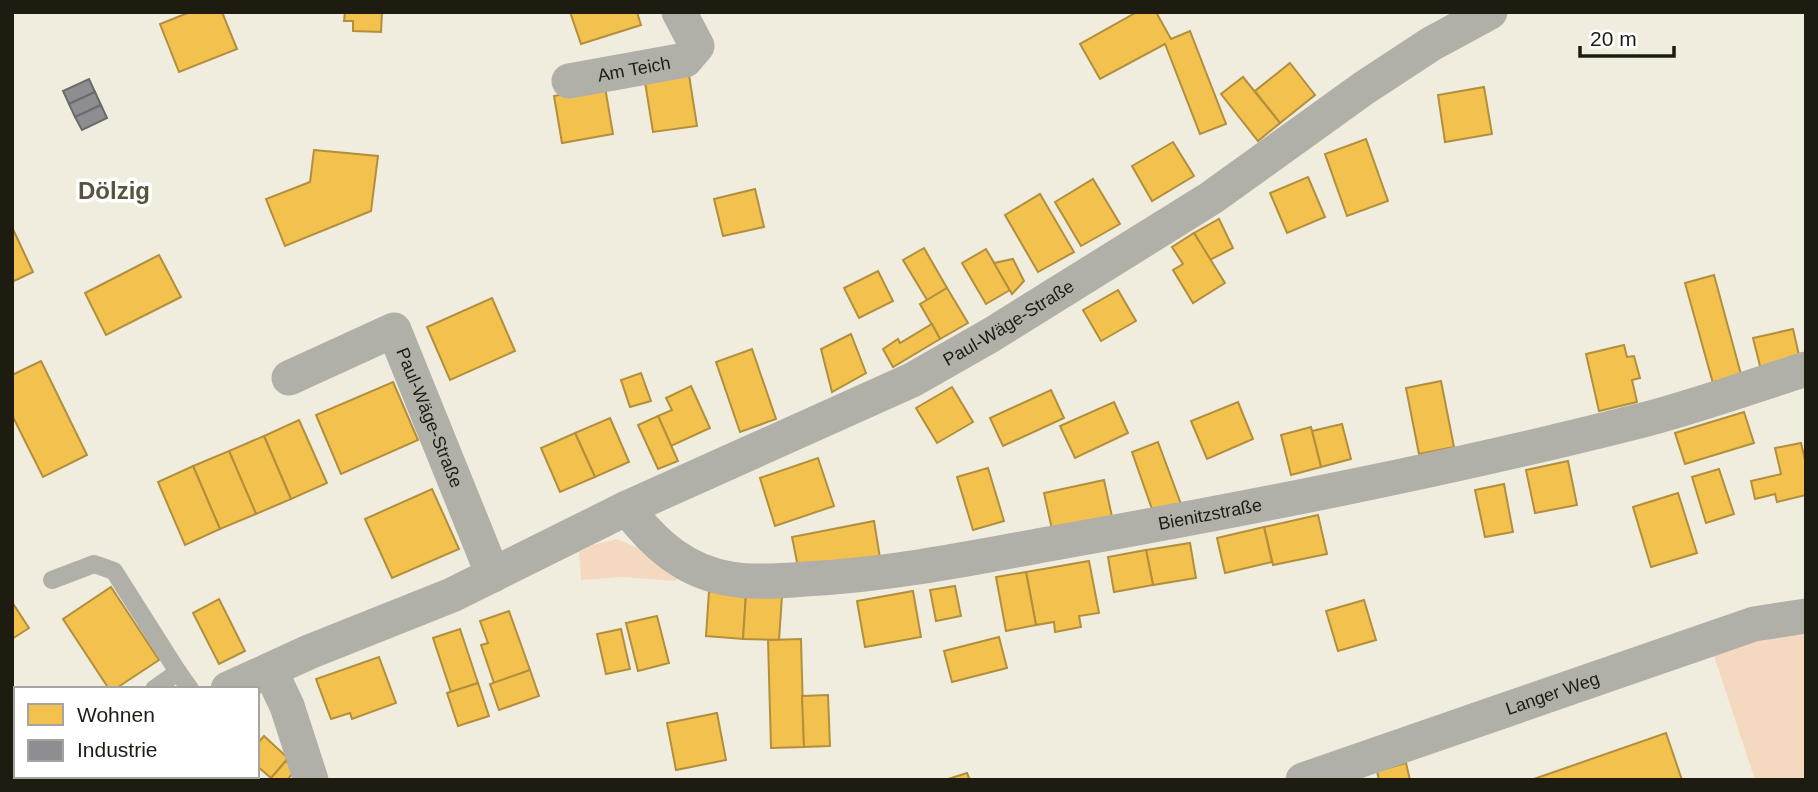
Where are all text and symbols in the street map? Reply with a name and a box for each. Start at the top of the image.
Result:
scale bar [1580,14,1674,58]
text: 20 m [1590,27,1637,50]
street label: Am Teich [596,53,672,86]
district label: Dölzig [78,177,150,204]
street label: Paul-Wäge-Straße [940,276,1078,370]
street label: Paul-Wäge-Straße [392,345,467,491]
street label: Bienitzstraße [1157,495,1264,534]
street label: Langer Weg [1503,668,1602,719]
legend [14,687,259,778]
text: Wohnen [77,703,155,726]
text: Industrie [77,738,158,761]

